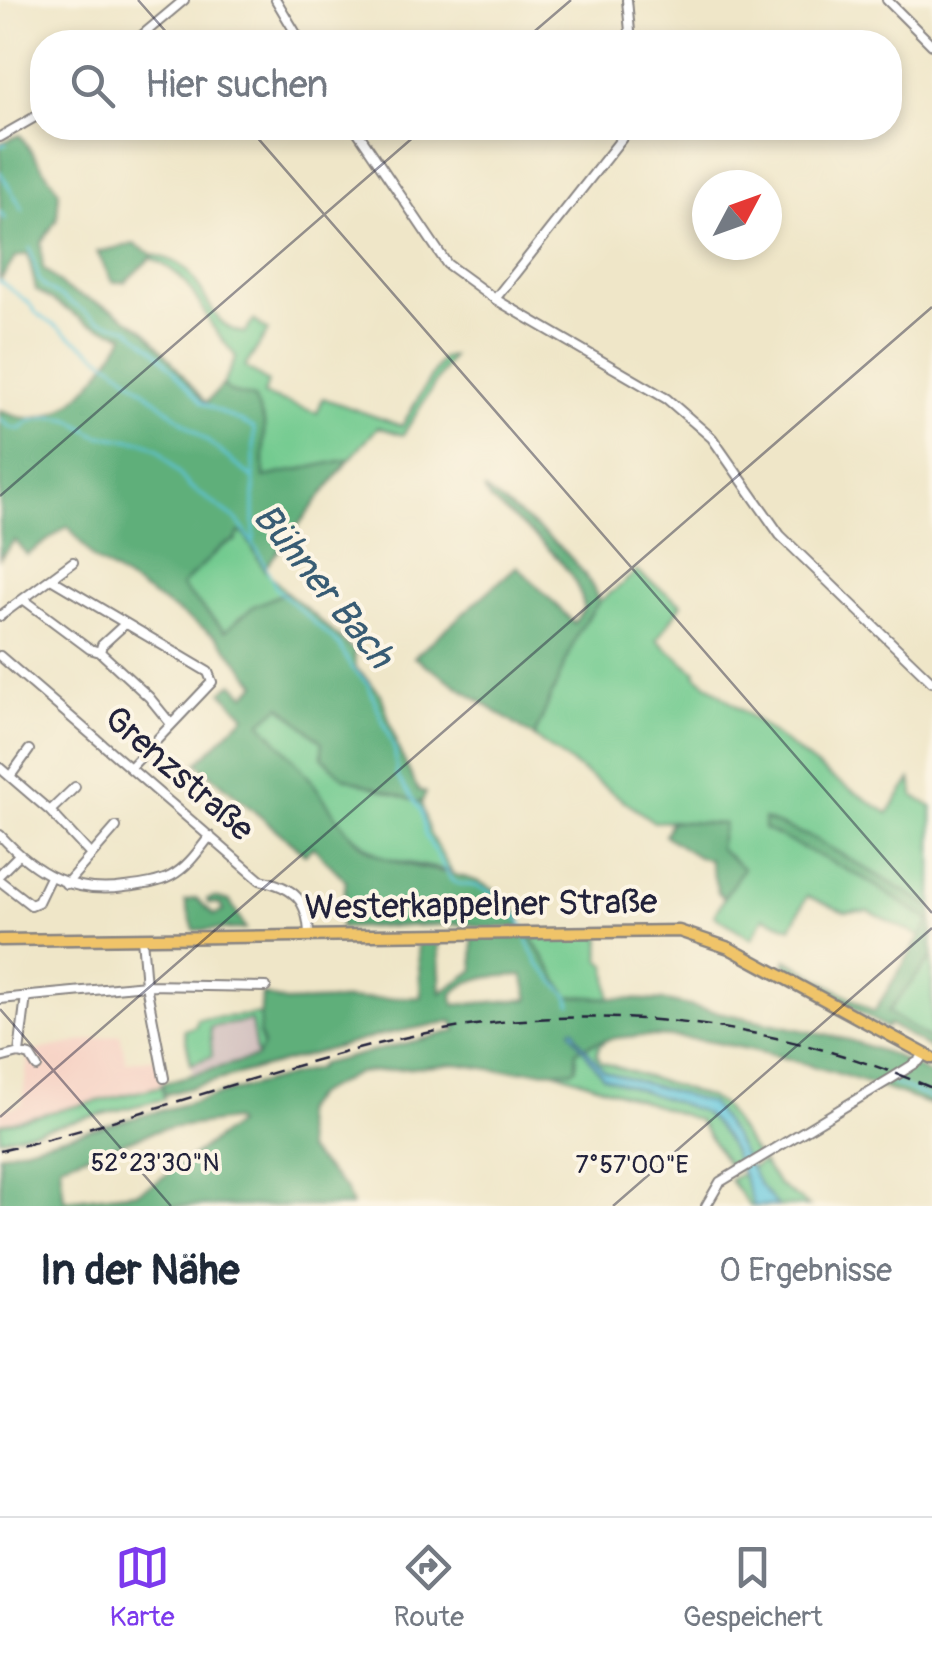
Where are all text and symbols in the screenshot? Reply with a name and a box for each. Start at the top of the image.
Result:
search box [30,30,902,140]
icon: search [65,58,120,113]
text: Hier suchen [145,61,328,109]
north arrow [692,170,782,260]
water label: Bühner Bach [242,494,405,679]
street label: Grenzstraße [95,697,263,851]
street label: Westerkappelner Straße [304,880,658,930]
text: 52°23'30"N [91,1148,219,1179]
text: 7°57'00"E [575,1150,689,1181]
text: In der Nähe [40,1245,239,1297]
text: 0 Ergebnisse [719,1251,892,1291]
tab: Karte [110,1540,175,1635]
tab: Route [394,1540,464,1635]
tab: Gespeichert [683,1540,822,1635]

